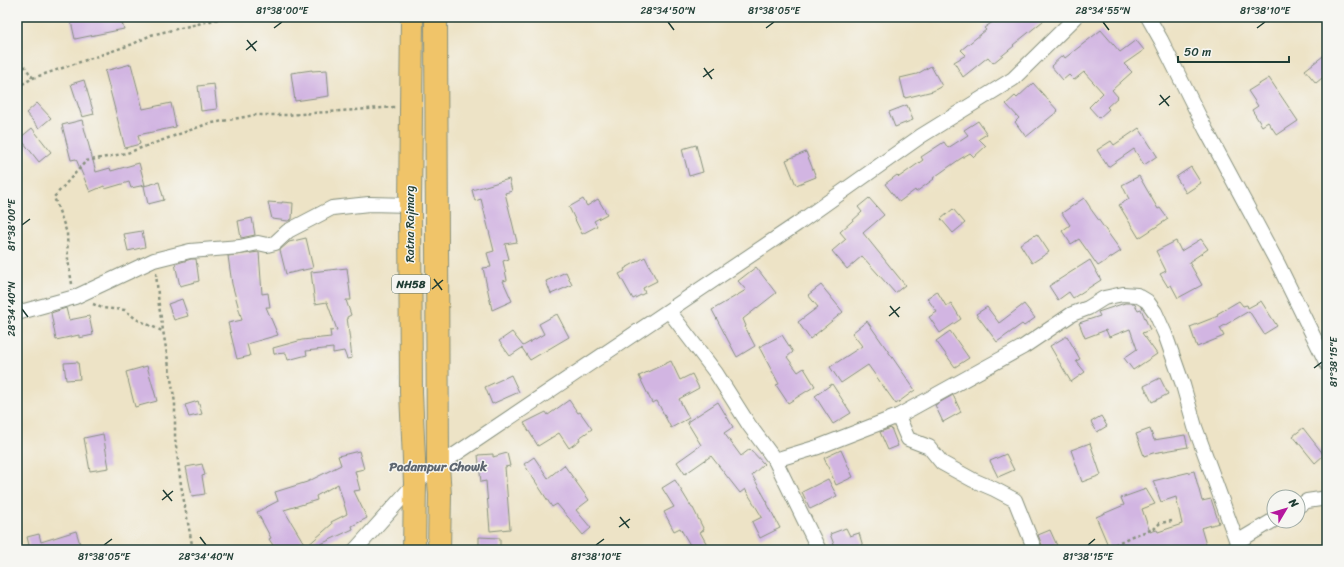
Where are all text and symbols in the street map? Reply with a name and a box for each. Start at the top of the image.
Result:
text: 81°38'00"E [256,2,310,20]
text: 28°34'50"N [640,2,696,20]
text: 81°38'05"E [748,2,801,20]
text: 28°34'55"N [1076,2,1130,20]
text: 81°38'10"E [1240,2,1292,20]
scale bar [1178,38,1289,64]
text: 50 m [1184,41,1211,63]
street label: Ratna Rajmarg [399,185,421,263]
text: 81°38'00"E [3,197,21,251]
road number: NH58 [392,275,430,293]
text: 28°34'40"N [3,281,21,337]
text: 81°38'15"E [1325,336,1343,387]
district label: Padampur Chowk [389,455,488,478]
north arrow [1266,489,1306,529]
text: N [1283,494,1304,512]
text: 81°38'05"E [78,548,131,566]
text: 28°34'40"N [178,548,234,566]
text: 81°38'10"E [571,548,623,566]
text: 81°38'15"E [1063,548,1114,566]

